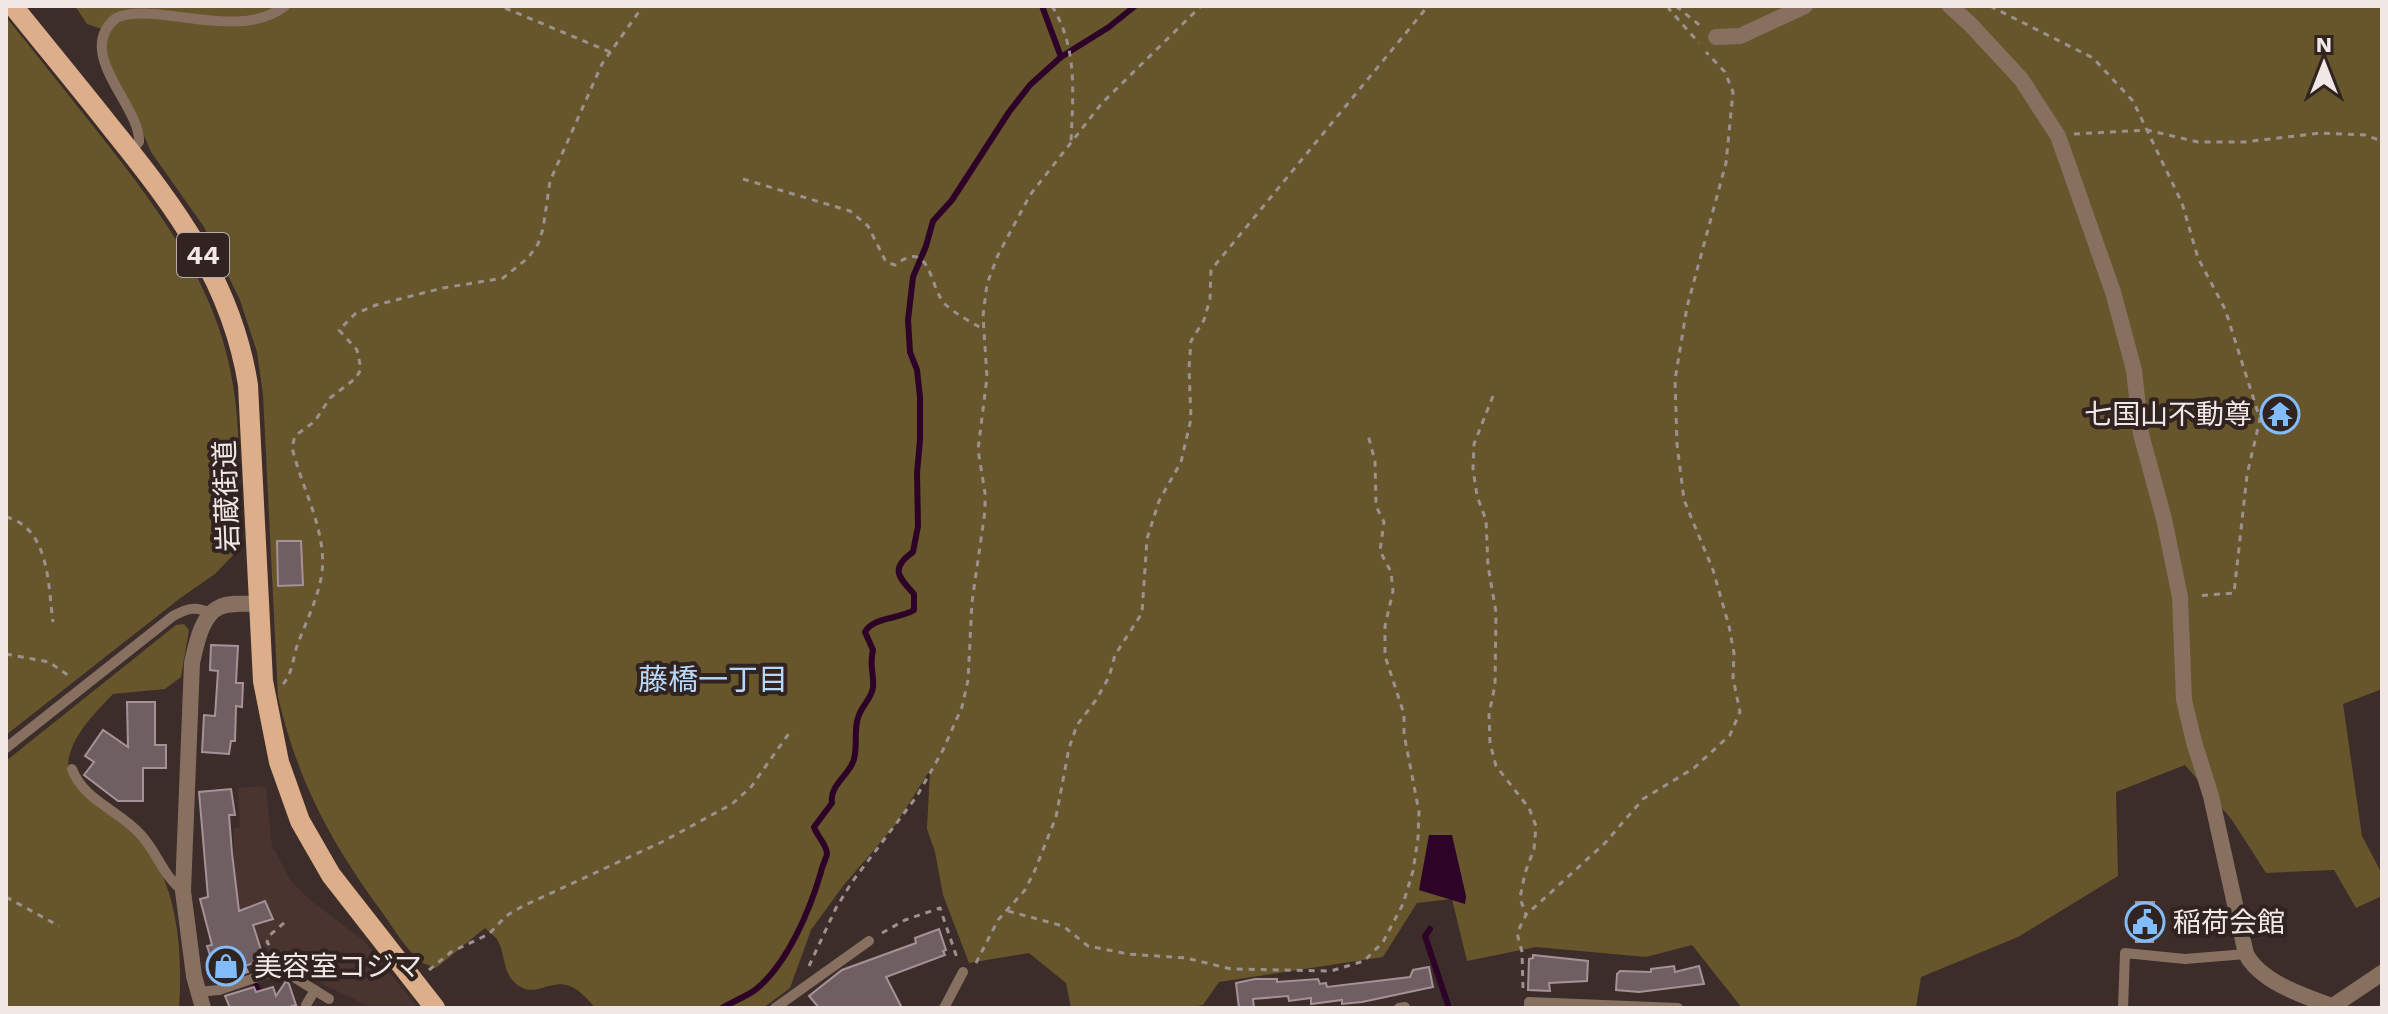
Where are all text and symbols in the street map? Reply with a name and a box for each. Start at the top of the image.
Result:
north arrow [2284,24,2364,104]
text: N [2316,32,2332,57]
road number: 44 [177,233,229,277]
temple icon: 七国山不動尊 [2259,393,2301,435]
place label: 七国山不動尊 [2084,398,2252,431]
street label: 岩蔵街道 [208,439,245,553]
district label: 藤橋一丁目 [638,662,788,697]
public building icon: 稲荷会館 [2124,901,2166,943]
place label: 稲荷会館 [2173,906,2285,939]
shop icon: 美容室コジマ [205,945,247,987]
place label: 美容室コジマ [254,950,422,983]

